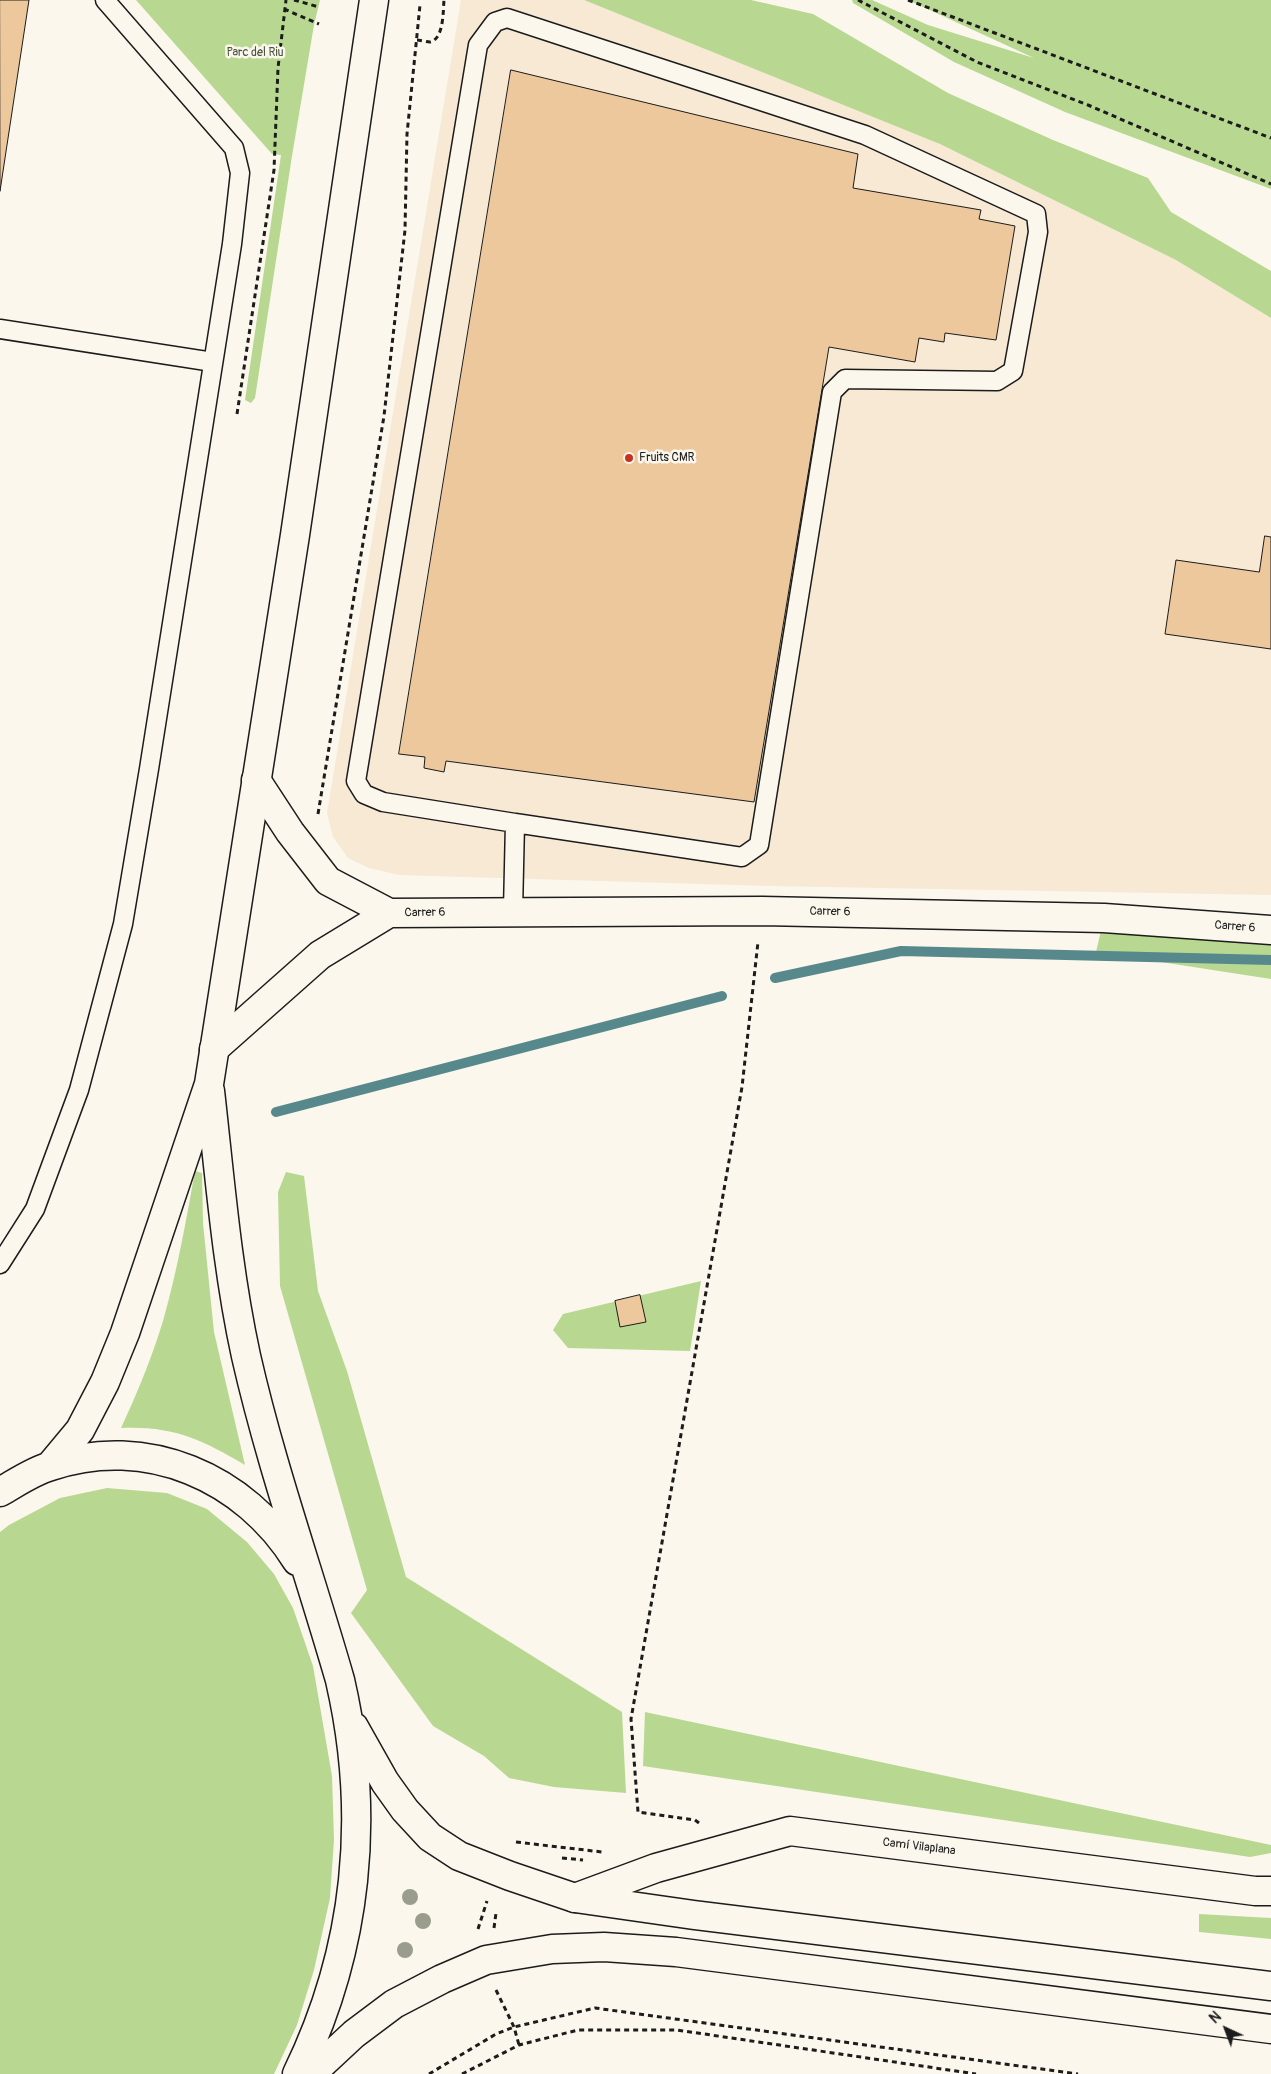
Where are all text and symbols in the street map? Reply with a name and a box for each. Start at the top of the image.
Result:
park label: Parc del Riu [226,46,284,60]
place label: Fruits CMR [639,451,694,465]
marker: Fruits CMR [623,452,635,464]
street label: Carrer 6 [809,904,851,920]
street label: Carrer 6 [404,905,446,921]
street label: Carrer 6 [1214,918,1256,936]
street label: Camí Vilaplana [882,1835,956,1859]
north arrow [1201,2004,1251,2054]
text: N [1206,2008,1225,2027]

